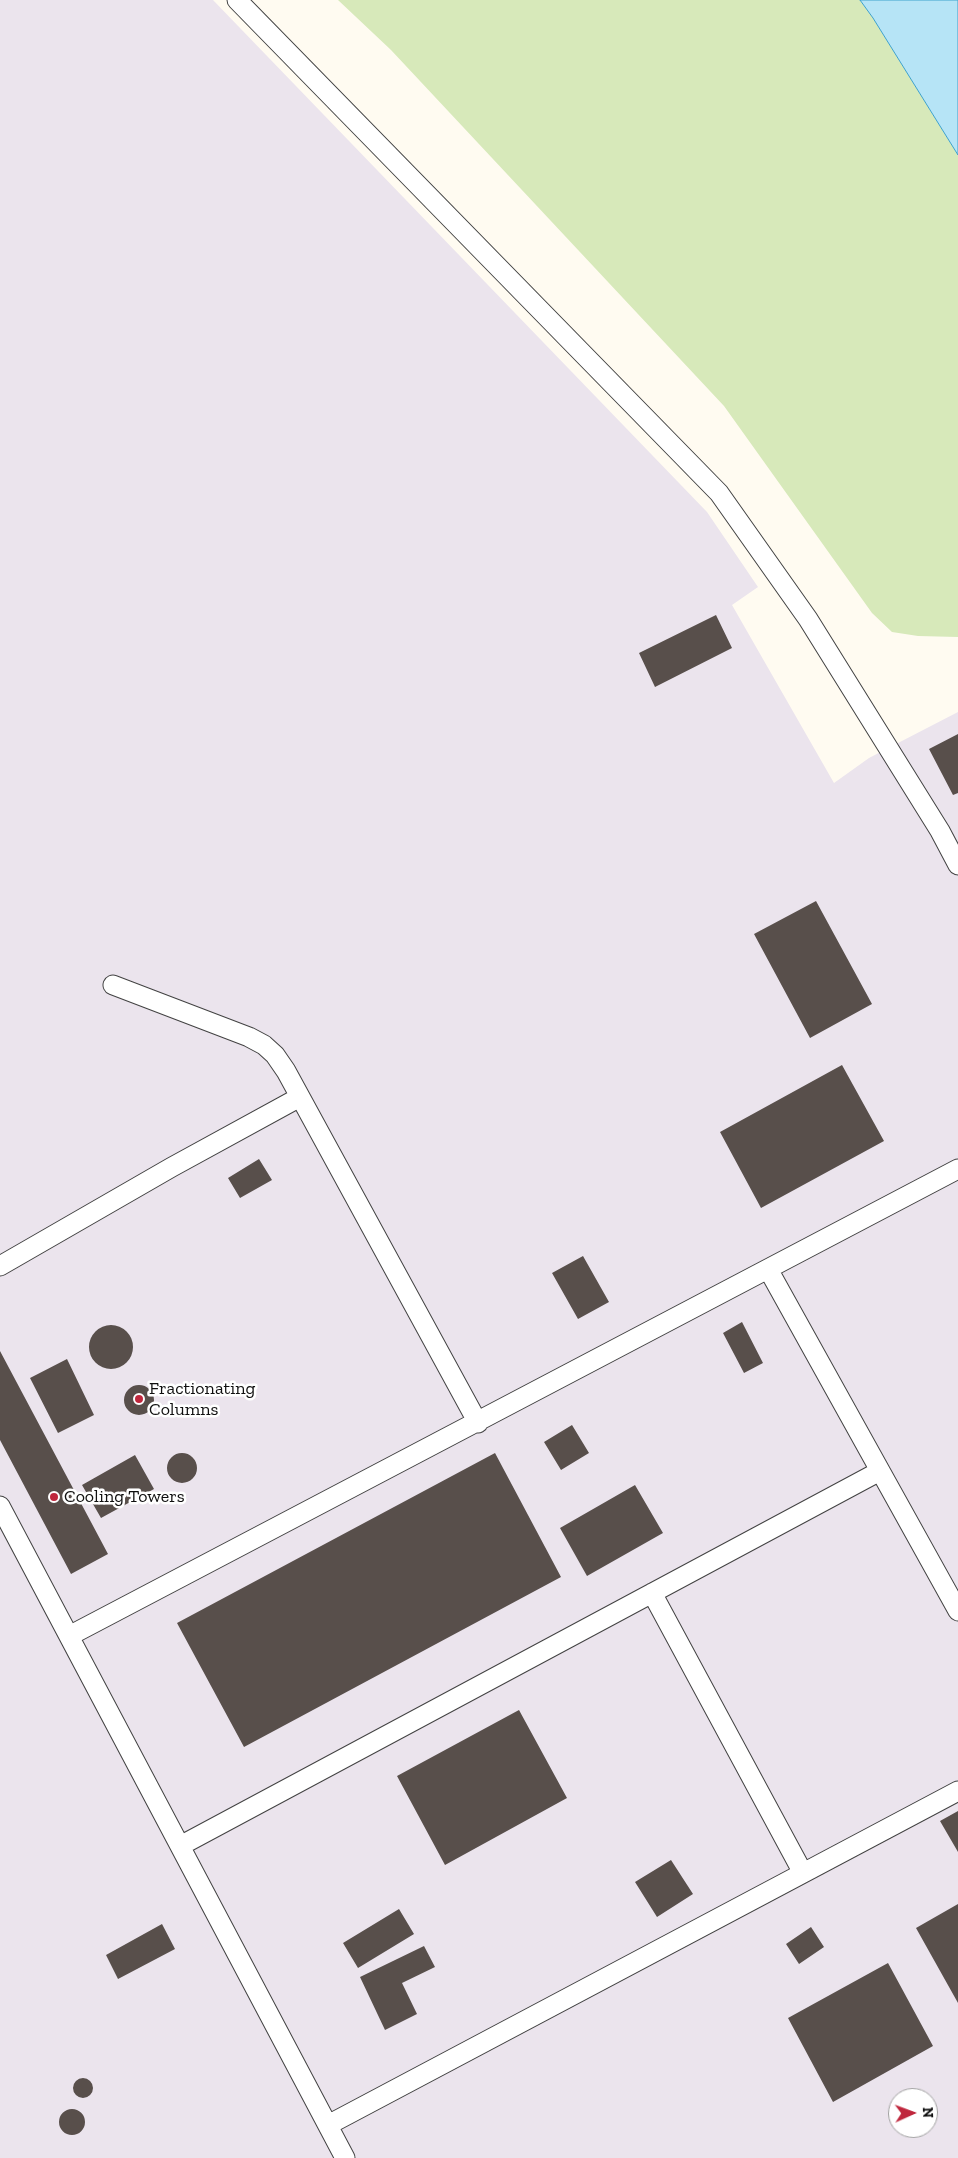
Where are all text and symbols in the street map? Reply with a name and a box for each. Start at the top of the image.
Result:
place label: Fractionating Columns [149,1378,255,1420]
marker: Fractionating Columns [133,1393,145,1405]
place label: Cooling Towers [64,1486,185,1508]
marker: Cooling Towers [48,1491,60,1503]
north arrow [888,2088,938,2138]
text: N [919,2107,936,2118]

